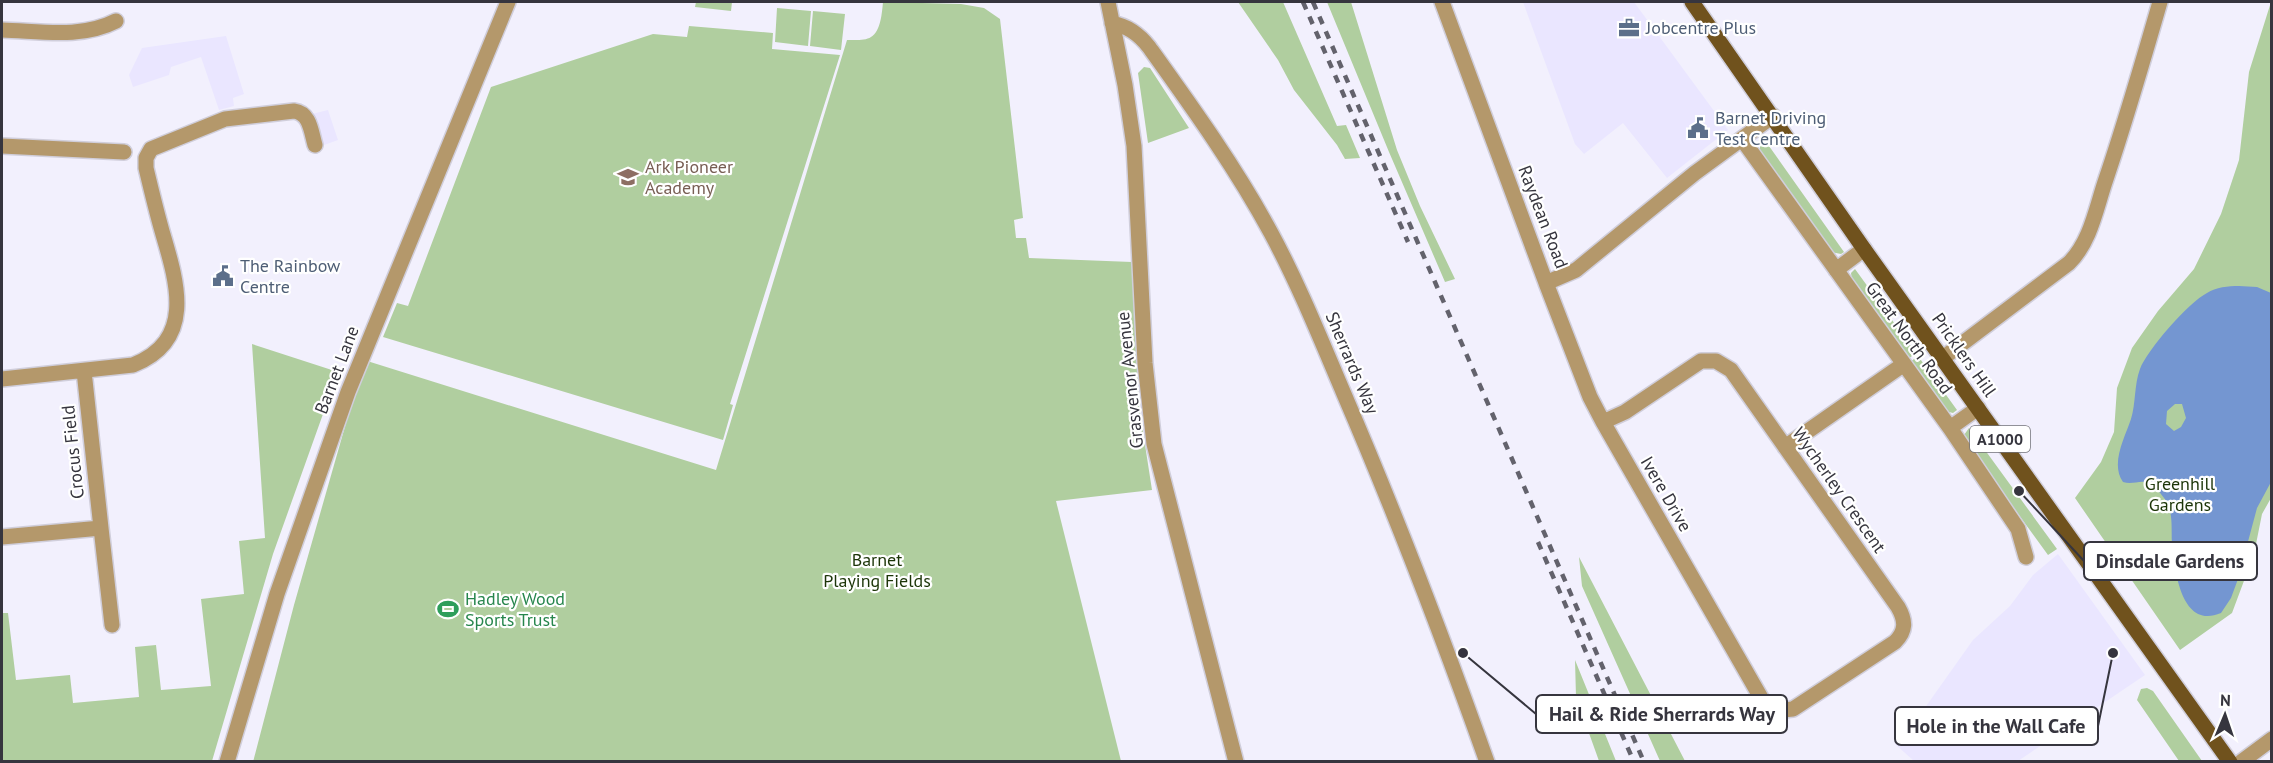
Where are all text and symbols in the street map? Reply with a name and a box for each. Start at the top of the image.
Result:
office icon: Jobcentre Plus [1617,16,1641,40]
place label: Jobcentre Plus [1645,16,1756,39]
place label: Barnet Driving Test Centre [1715,106,1826,150]
public building icon: Barnet Driving Test Centre [1686,116,1710,140]
place label: Ark Pioneer Academy [645,155,733,199]
street label: Raydean Road [1513,162,1574,272]
school or university icon: Ark Pioneer Academy [616,165,640,189]
place label: The Rainbow Centre [240,254,341,298]
public building icon: The Rainbow Centre [211,264,235,288]
street label: Great North Road [1861,277,1958,398]
street label: Sherrards Way [1321,308,1385,418]
street label: Pricklers Hill [1927,308,2002,402]
street label: Grasvenor Avenue [1111,311,1148,450]
street label: Barnet Lane [309,323,364,417]
street label: Crocus Field [56,404,89,500]
street label: Wycherley Crescent [1787,422,1891,557]
road number: A1000 [1970,426,2030,452]
street label: Ivere Drive [1636,452,1697,536]
park label: Greenhill Gardens [2145,472,2216,516]
callout: Dinsdale Gardens [2084,542,2257,580]
park label: Barnet Playing Fields [823,548,931,592]
text: Dinsdale Gardens [2096,548,2244,574]
place label: Hadley Wood Sports Trust [465,587,565,631]
sports icon: Hadley Wood Sports Trust [436,597,460,621]
north arrow [2195,685,2255,745]
text: N [2220,690,2231,710]
callout: Hail & Ride Sherrards Way [1536,695,1787,733]
text: Hail & Ride Sherrards Way [1549,701,1776,727]
callout: Hole in the Wall Cafe [1895,707,2098,745]
text: Hole in the Wall Cafe [1907,713,2085,739]

